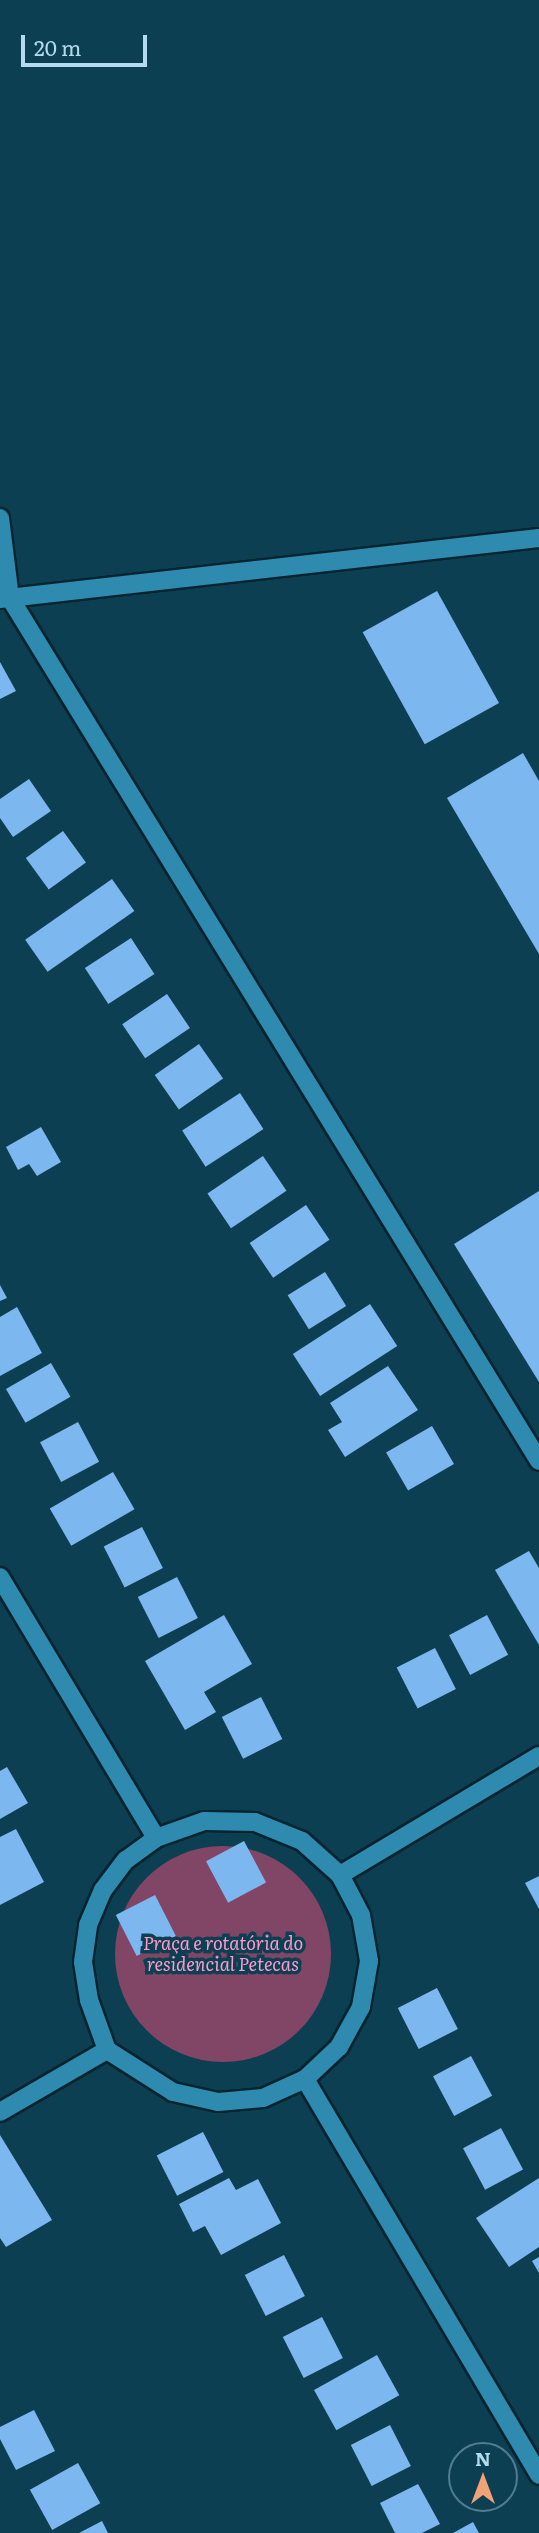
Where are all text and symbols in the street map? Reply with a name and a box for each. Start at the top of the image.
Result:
scale bar [24,21,150,65]
text: 20 m [34,31,81,62]
park label: Praça e rotatória do residencial Petecas [143,1933,303,1976]
north arrow [448,2442,518,2512]
text: N [475,2444,491,2472]

